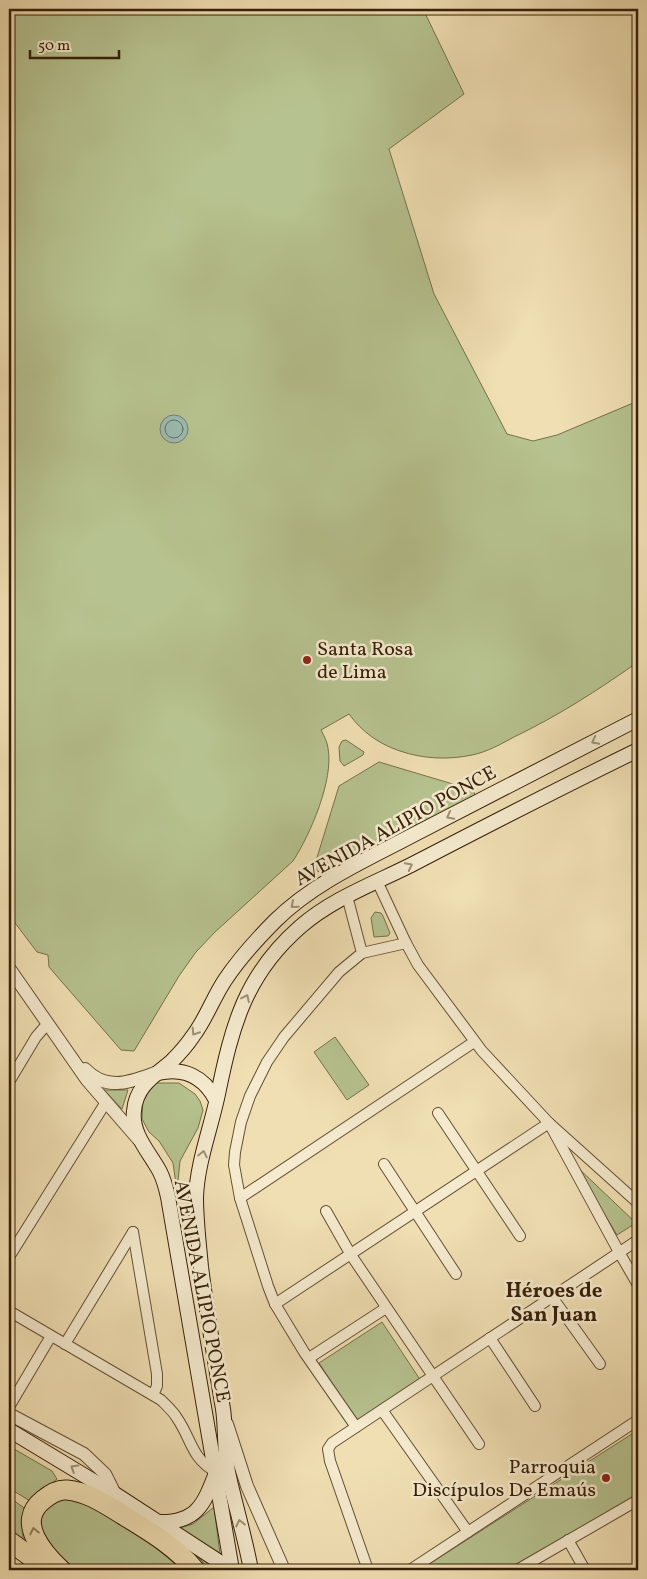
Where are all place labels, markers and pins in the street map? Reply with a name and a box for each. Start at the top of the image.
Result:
place label: Santa Rosa de Lima [317,636,413,687]
marker: Santa Rosa de Lima [301,654,313,666]
place label: Parroquia Discípulos De Emaús [412,1454,596,1505]
marker: Parroquia Discípulos De Emaús [600,1472,612,1484]

